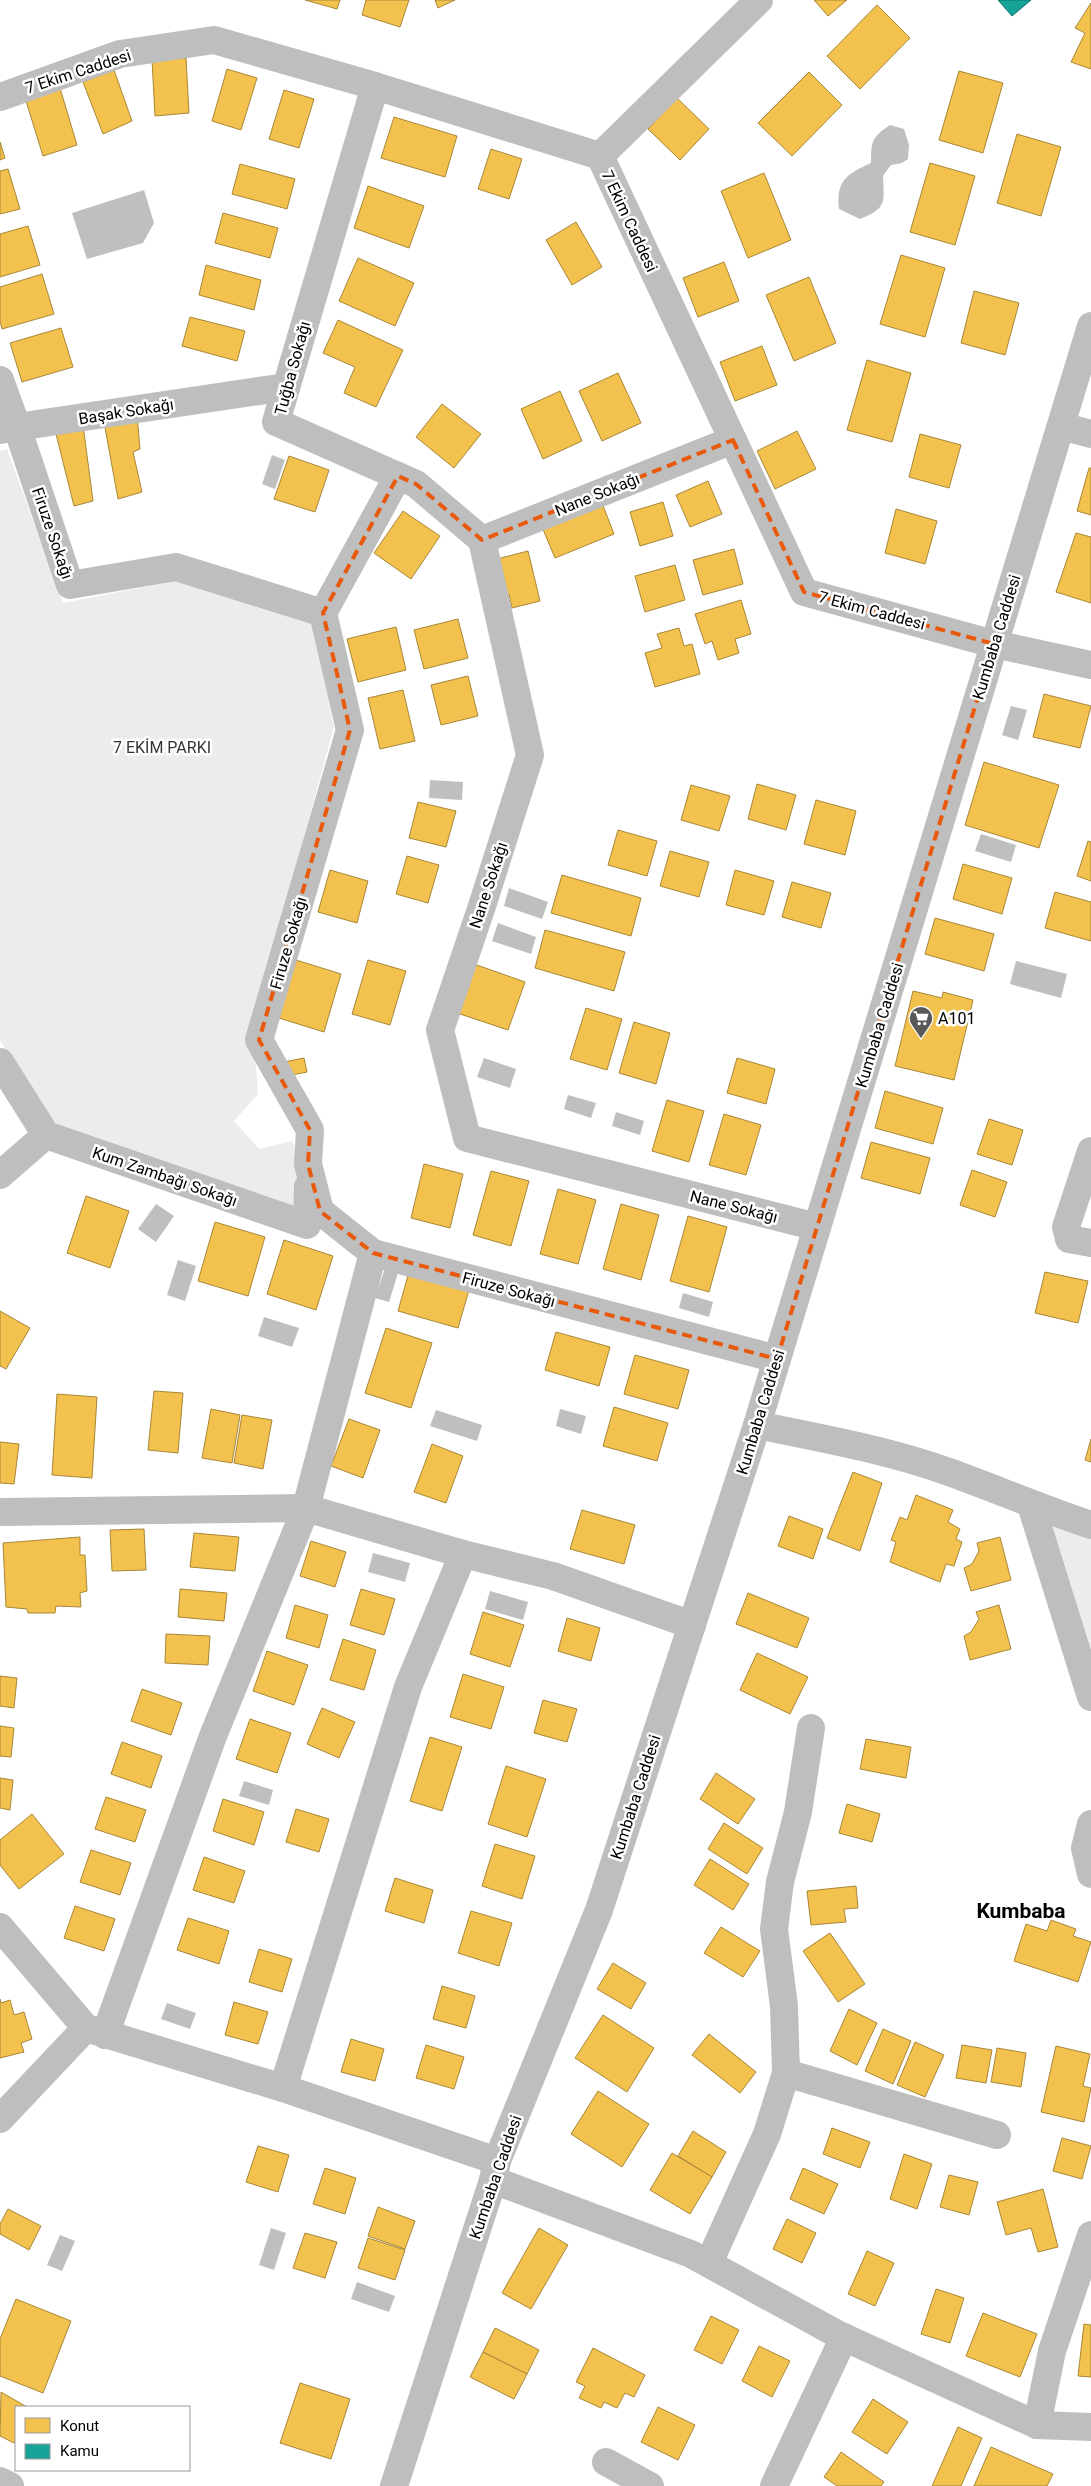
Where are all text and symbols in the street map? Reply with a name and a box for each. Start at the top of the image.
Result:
street label: 7 Ekim Caddesi [23,45,133,97]
street label: 7 Ekim Caddesi [598,167,661,275]
street label: Tuğba Sokağı [271,319,314,417]
street label: Başak Sokağı [77,395,175,428]
street label: Nane Sokağı [552,469,642,520]
street label: Firuze Sokağı [28,485,77,581]
street label: Kumbaba Caddesi [968,572,1025,702]
street label: 7 Ekim Caddesi [816,587,927,634]
park label: 7 EKİM PARKI [113,738,211,757]
street label: Nane Sokağı [466,840,511,931]
street label: Firuze Sokağı [266,895,311,992]
street label: Kumbaba Caddesi [851,960,908,1090]
supermarket icon: A101 [908,1005,934,1039]
place label: A101 [938,1009,975,1028]
street label: Kum Zambağı Sokağı [90,1143,240,1210]
street label: Nane Sokağı [688,1186,780,1227]
street label: Firuze Sokağı [460,1268,558,1311]
street label: Kumbaba Caddesi [732,1347,789,1477]
street label: Kumbaba Caddesi [606,1732,665,1862]
district label: Kumbaba [976,1899,1066,1923]
street label: Kumbaba Caddesi [465,2113,526,2242]
legend [15,2406,190,2471]
text: Konut [60,2417,99,2435]
text: Kamu [60,2442,99,2460]

